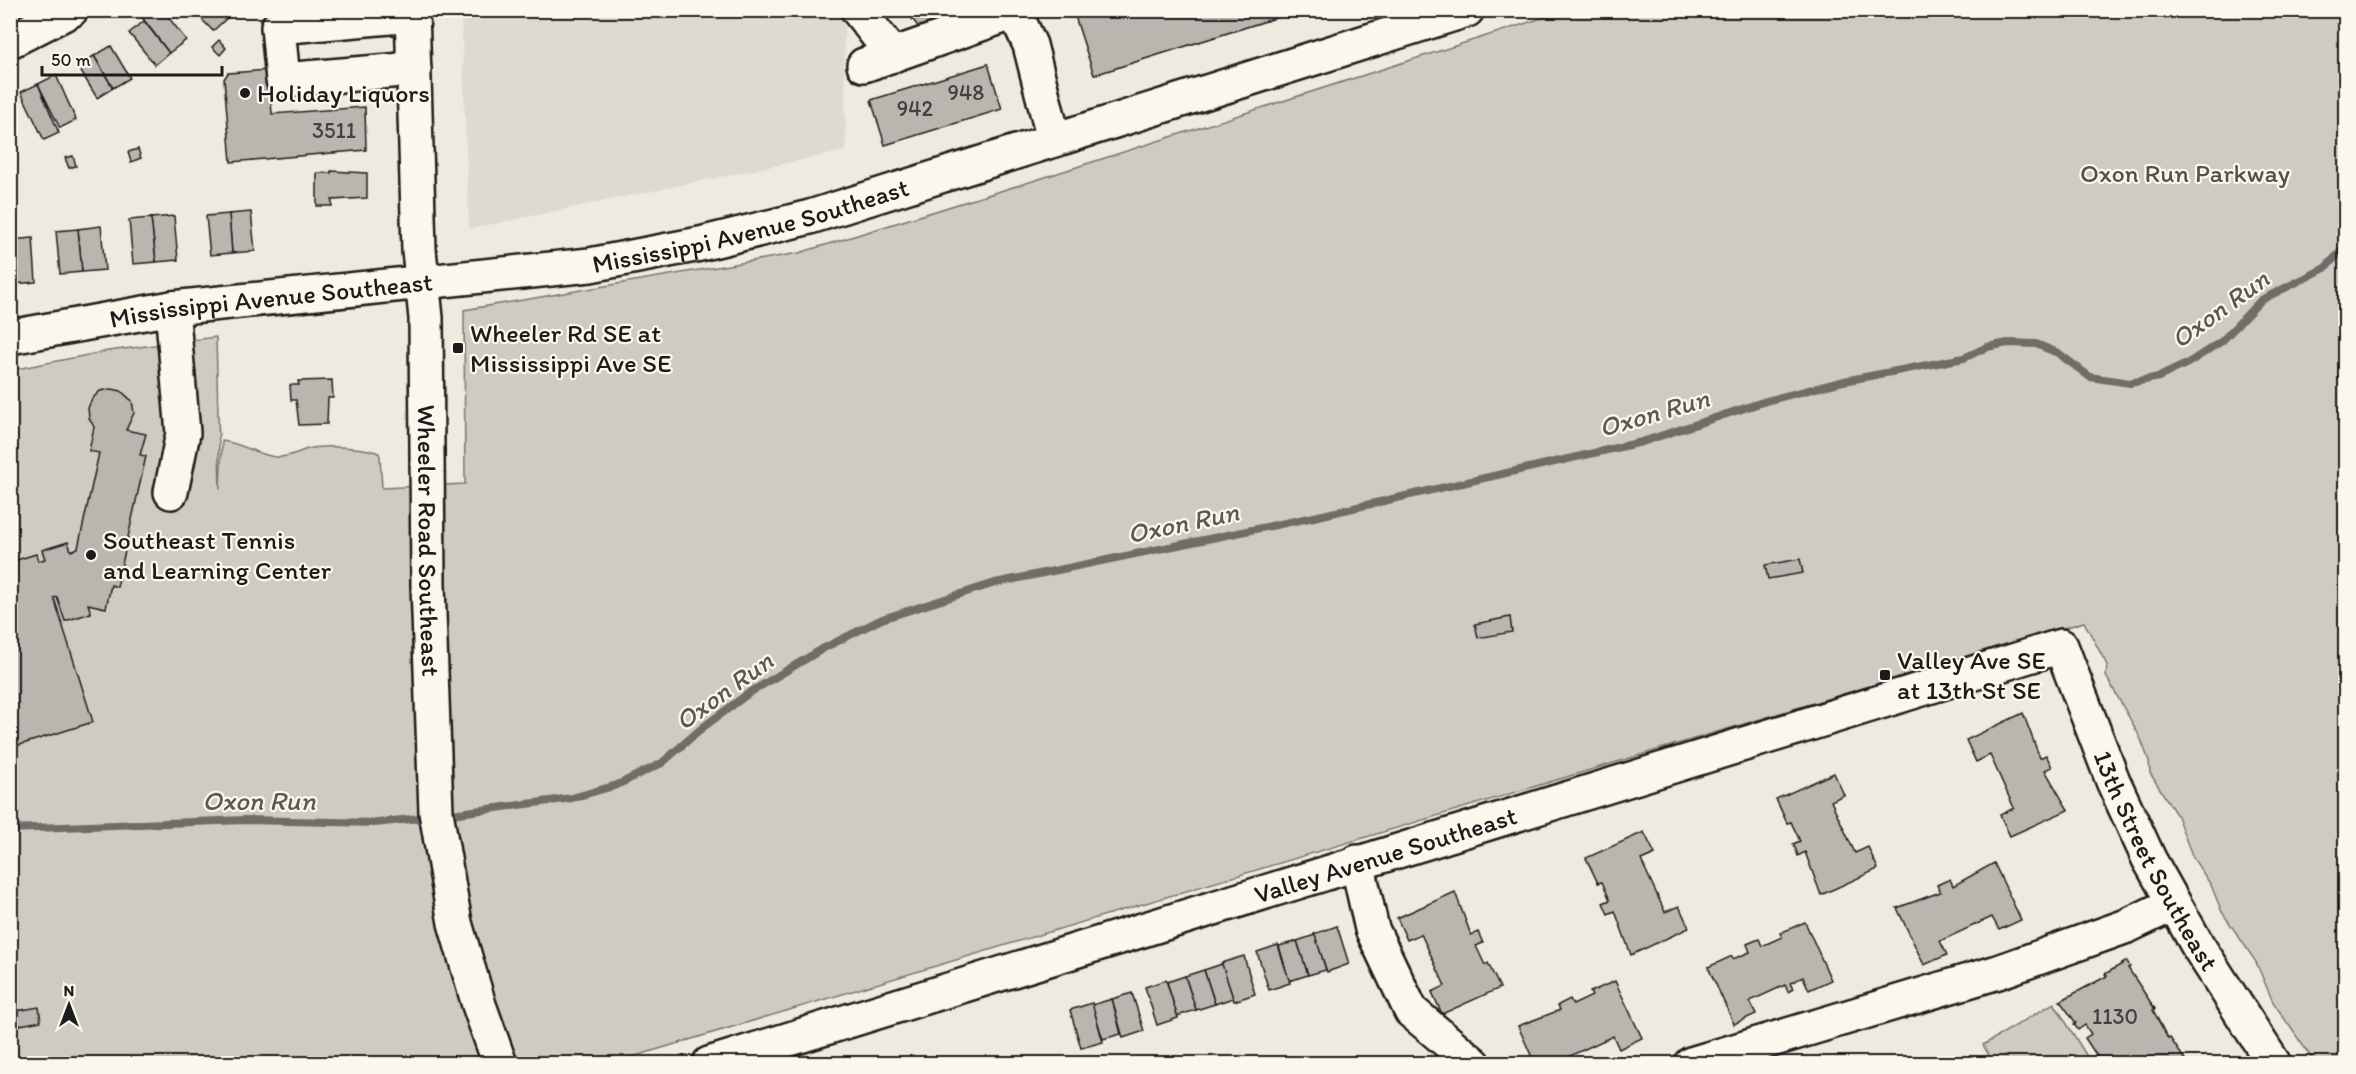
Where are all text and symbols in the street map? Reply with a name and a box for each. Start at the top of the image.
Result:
scale bar [42,39,222,77]
text: 50 m [51,49,91,71]
place label: Holiday Liquors [257,77,430,109]
house number: 948 [948,79,984,106]
marker: Holiday Liquors [238,86,252,100]
house number: 942 [897,95,934,122]
house number: 3511 [312,117,356,144]
park label: Oxon Run Parkway [2080,157,2290,189]
street label: Mississippi Avenue Southeast [590,171,913,280]
water label: Oxon Run [2164,262,2276,355]
street label: Mississippi Avenue Southeast [107,265,435,335]
place label: Wheeler Rd SE at Mississippi Ave SE [470,317,672,379]
marker: Wheeler Rd SE at Mississippi Ave SE [451,341,465,355]
water label: Oxon Run [1595,381,1714,444]
street label: Wheeler Road Southeast [411,404,447,677]
water label: Oxon Run [1124,494,1242,550]
place label: Southeast Tennis and Learning Center [103,524,332,586]
marker: Southeast Tennis and Learning Center [84,548,98,562]
water label: Oxon Run [668,644,780,737]
place label: Valley Ave SE at 13th St SE [1897,644,2046,706]
marker: Valley Ave SE at 13th St SE [1878,668,1892,682]
street label: 13th Street Southeast [2087,746,2226,977]
water label: Oxon Run [202,784,316,817]
street label: Valley Avenue Southeast [1250,799,1521,910]
north arrow [39,975,99,1035]
text: N [64,981,74,1000]
house number: 1130 [2092,1003,2138,1030]

